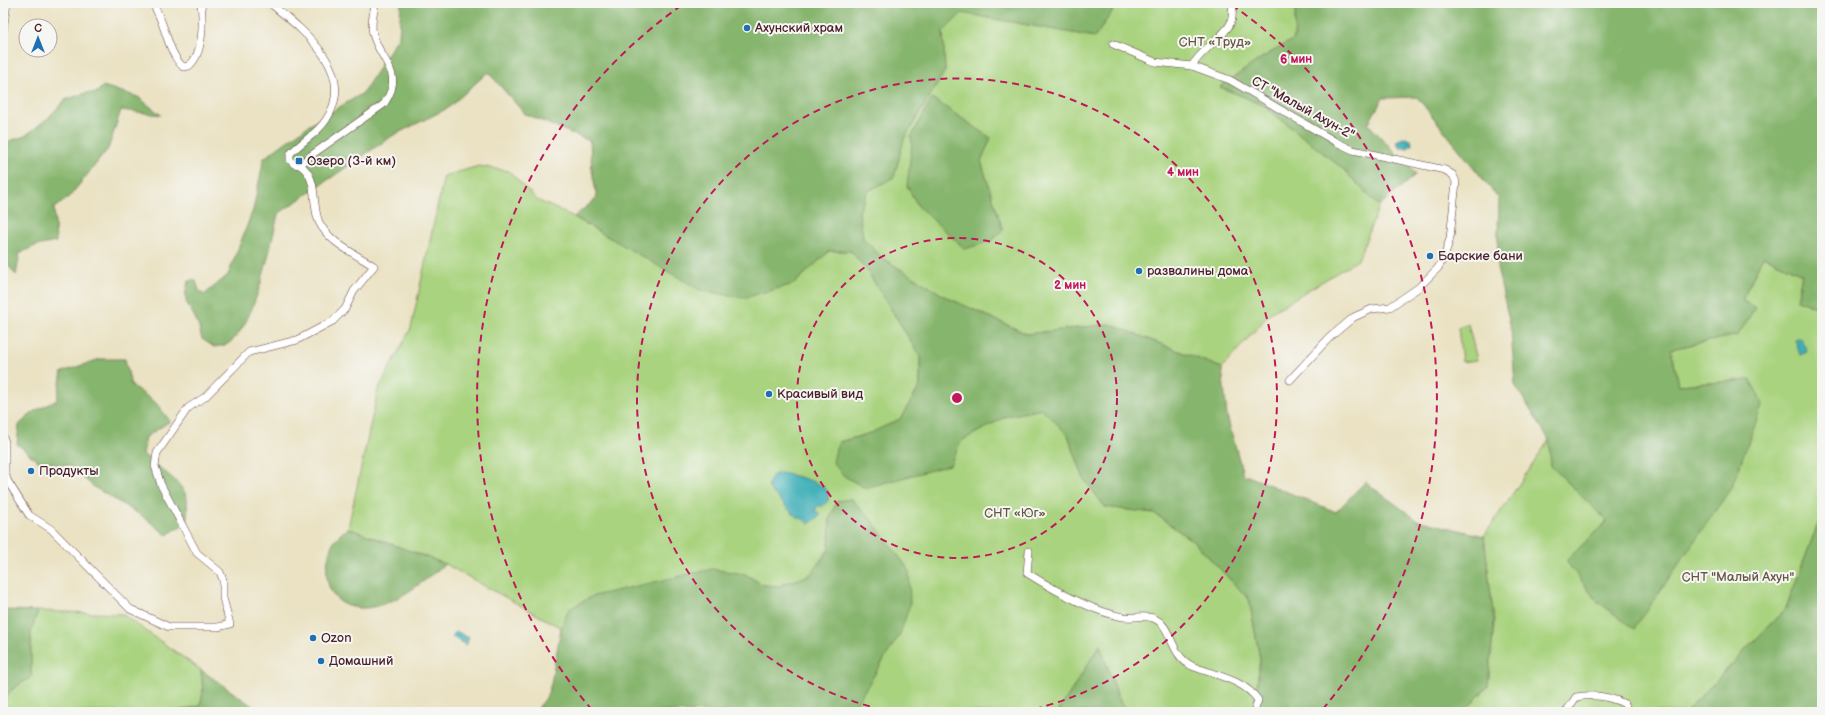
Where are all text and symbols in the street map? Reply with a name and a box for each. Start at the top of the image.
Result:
north arrow [18,18,58,58]
place label: Ахунский храм [754,20,843,36]
text: С [34,22,42,35]
marker: Ахунский храм [742,23,752,33]
park label: СНТ «Труд» [1179,34,1251,50]
text: 6 мин [1280,52,1312,67]
street label: СТ "Малый Ахун-2" [1249,73,1357,143]
place label: Озеро (3-й км) [307,153,396,169]
marker: Озеро (3-й км) [294,156,304,166]
text: 4 мин [1167,165,1199,180]
place label: Барские бани [1438,248,1523,264]
marker: Барские бани [1425,251,1435,261]
place label: развалины дома [1147,263,1249,279]
marker: развалины дома [1134,266,1144,276]
text: 2 мин [1054,278,1086,293]
place label: Красивый вид [777,386,863,402]
marker: Красивый вид [764,389,774,399]
centre of rings [950,391,964,405]
place label: Продукты [39,463,99,479]
marker: Продукты [26,466,36,476]
park label: СНТ «Юг» [984,505,1046,521]
park label: СНТ "Малый Ахун" [1682,569,1794,585]
place label: Ozon [321,630,351,646]
marker: Ozon [308,633,318,643]
place label: Домашний [329,653,393,669]
marker: Домашний [316,656,326,666]

